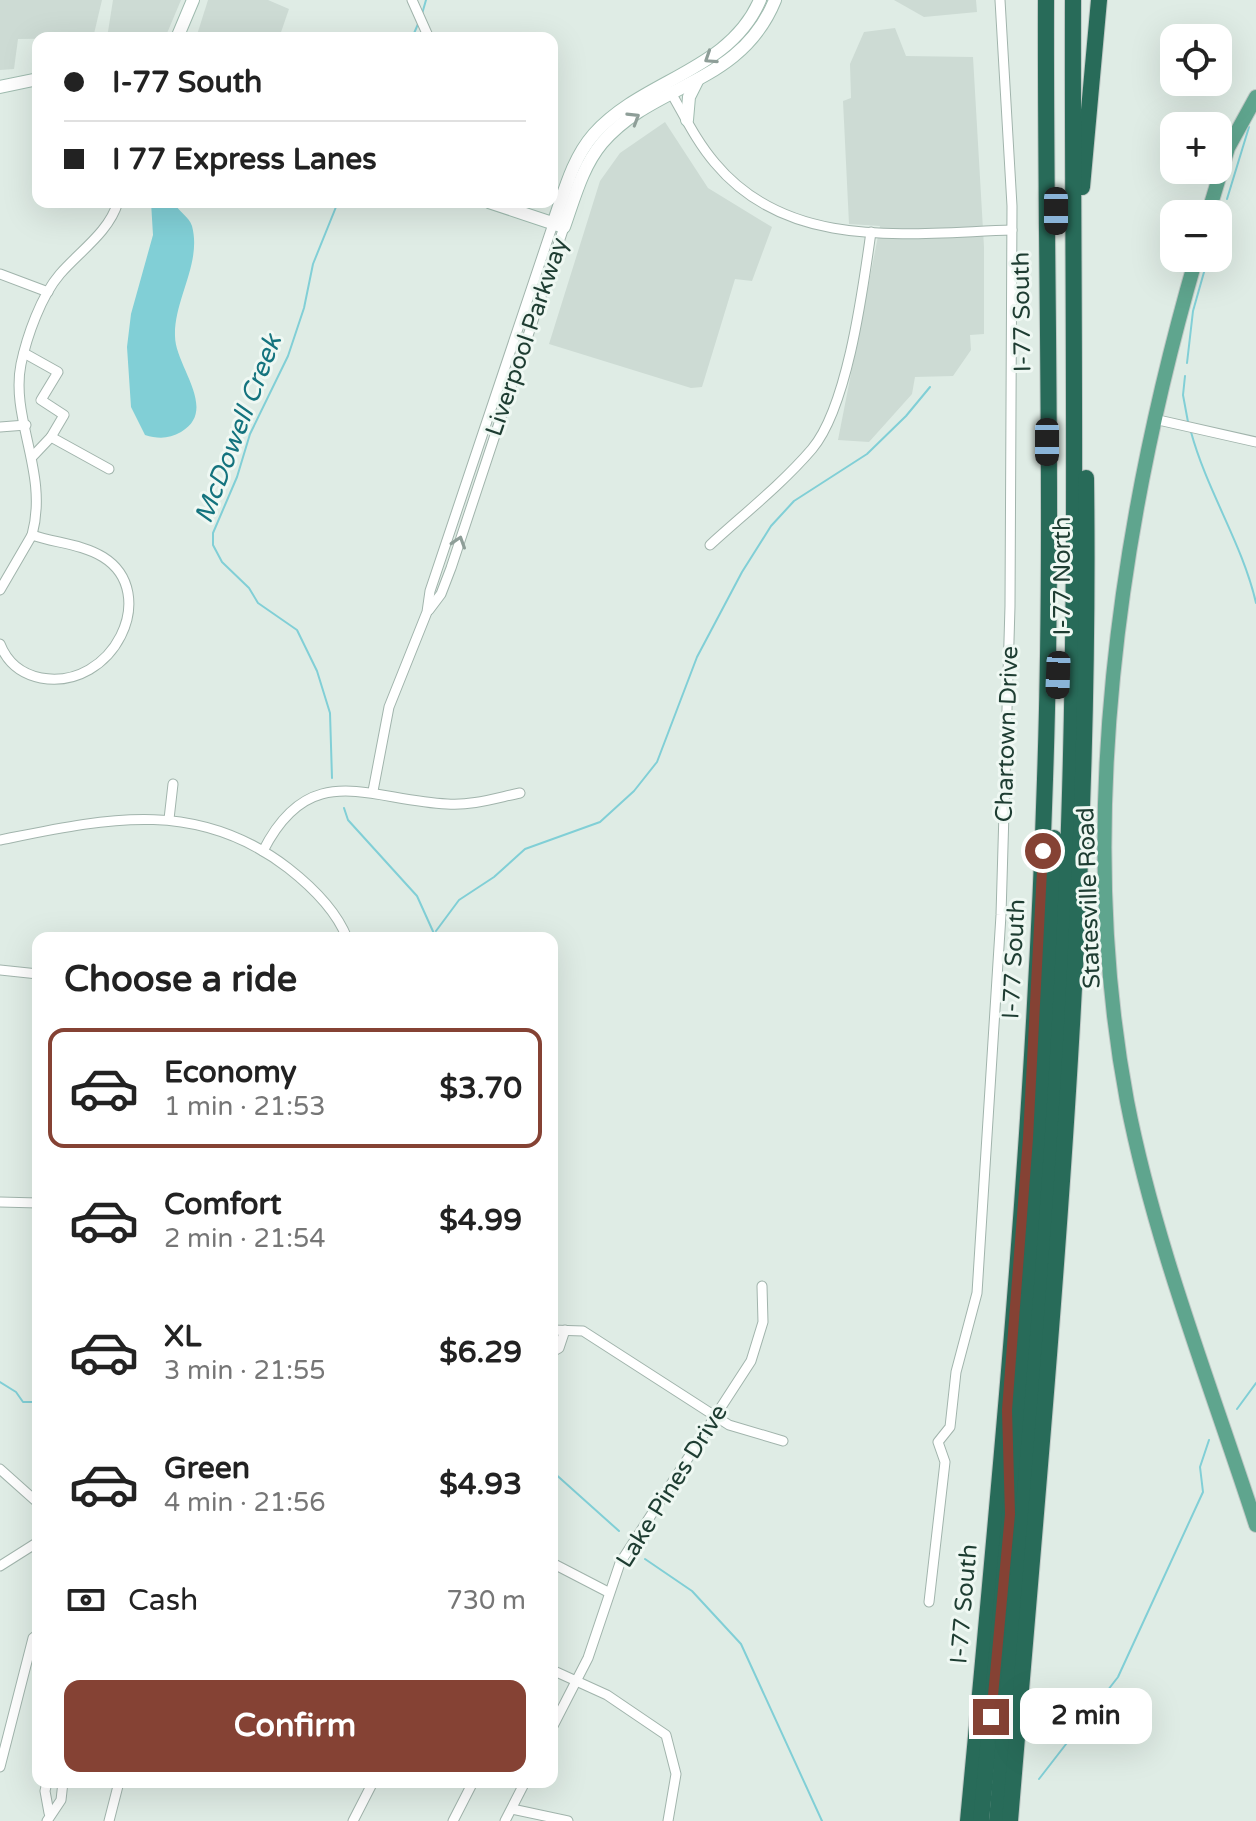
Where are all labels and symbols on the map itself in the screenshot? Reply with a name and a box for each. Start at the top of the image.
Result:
one-way arrow [705,48,719,63]
one-way arrow [625,112,640,127]
car [1044,187,1068,235]
street label: Liverpool Parkway [479,234,575,440]
street label: I-77 South [1006,252,1038,372]
water label: McDowell Creek [188,329,289,528]
car [1035,418,1059,466]
street label: I-77 North [1048,516,1077,636]
one-way arrow [450,536,466,550]
street label: Chartown Drive [989,645,1025,823]
car [1045,651,1071,699]
street label: Statesville Road [1071,807,1107,989]
route start [1025,833,1061,869]
street label: I-77 South [996,898,1032,1020]
street label: Lake Pines Drive [610,1399,734,1573]
street label: I-77 South [944,1543,984,1665]
callout: 2 min [1019,1689,1151,1745]
route end [973,1699,1009,1735]

